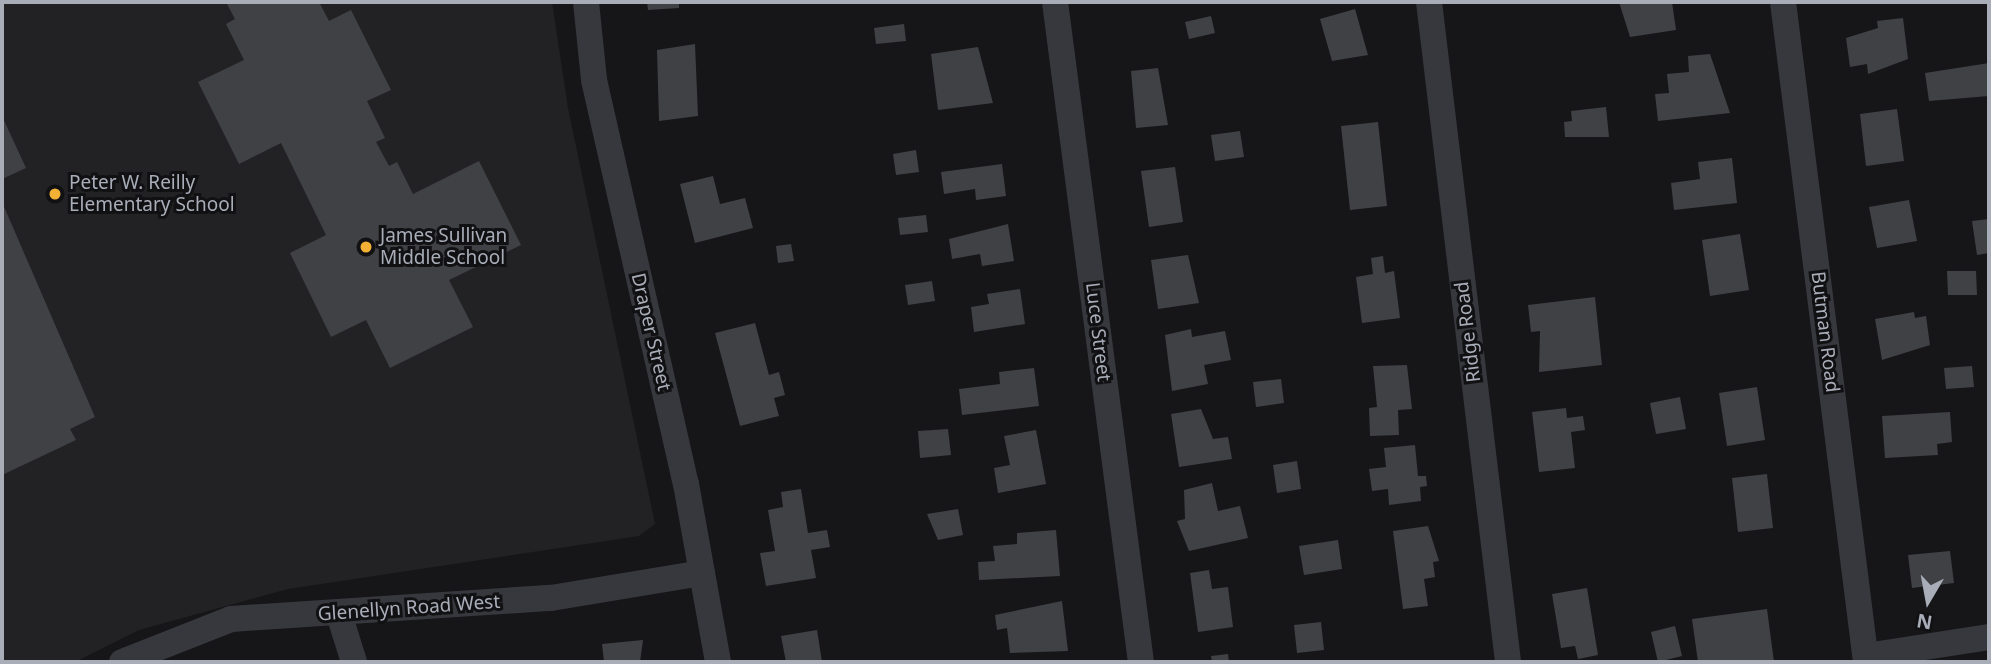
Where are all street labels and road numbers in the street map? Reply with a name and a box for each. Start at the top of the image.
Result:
street label: Butman Road [1806,270,1844,394]
street label: Draper Street [626,271,676,393]
street label: Ridge Road [1451,280,1485,384]
street label: Luce Street [1081,281,1115,383]
street label: Glenellyn Road West [317,590,501,626]

